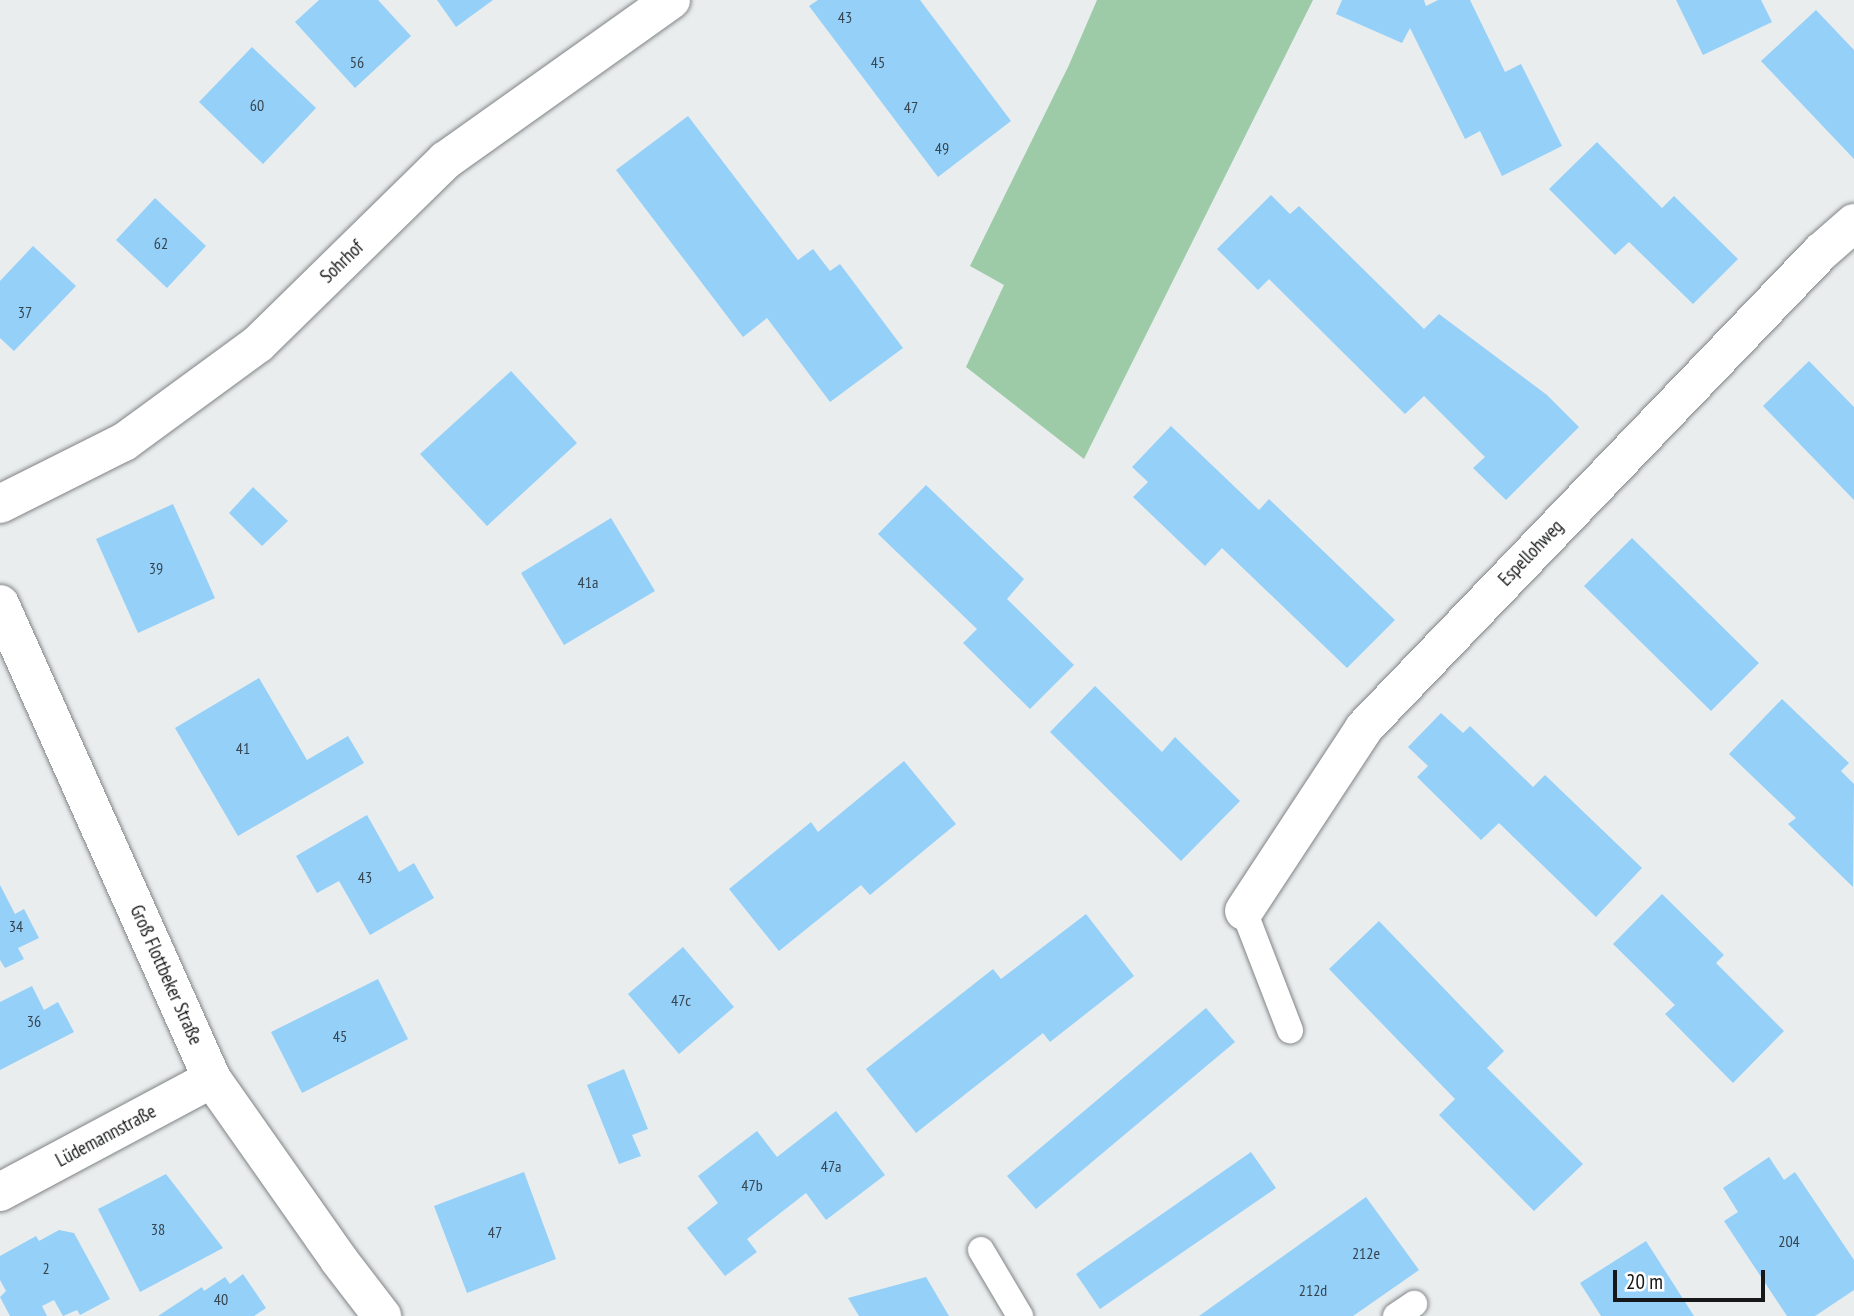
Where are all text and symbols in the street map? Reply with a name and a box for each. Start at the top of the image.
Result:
house number: 43 [838,7,852,27]
house number: 56 [350,52,364,72]
house number: 45 [871,52,885,72]
house number: 60 [250,95,264,115]
house number: 47 [904,97,918,117]
house number: 49 [935,138,949,158]
house number: 62 [154,233,168,253]
street label: Sohrhof [316,236,368,288]
house number: 37 [18,302,32,322]
street label: Espellohweg [1494,515,1568,591]
house number: 39 [149,558,163,578]
house number: 41a [578,572,598,592]
house number: 41 [236,738,250,758]
house number: 43 [358,867,372,887]
street label: Groß Flottbeker Straße [125,902,207,1048]
house number: 34 [9,916,23,936]
house number: 47c [671,990,691,1010]
house number: 36 [27,1011,41,1031]
house number: 45 [333,1026,347,1046]
street label: Lüdemannstraße [52,1100,160,1172]
house number: 47a [821,1156,841,1176]
house number: 47b [741,1175,763,1195]
house number: 38 [151,1219,165,1239]
house number: 47 [488,1222,502,1242]
house number: 204 [1778,1231,1800,1251]
house number: 212e [1352,1243,1380,1263]
scale bar [1616,1256,1768,1300]
house number: 2 [42,1258,50,1278]
text: 20 m [1626,1268,1663,1295]
house number: 212d [1299,1280,1327,1300]
house number: 40 [214,1289,228,1309]

